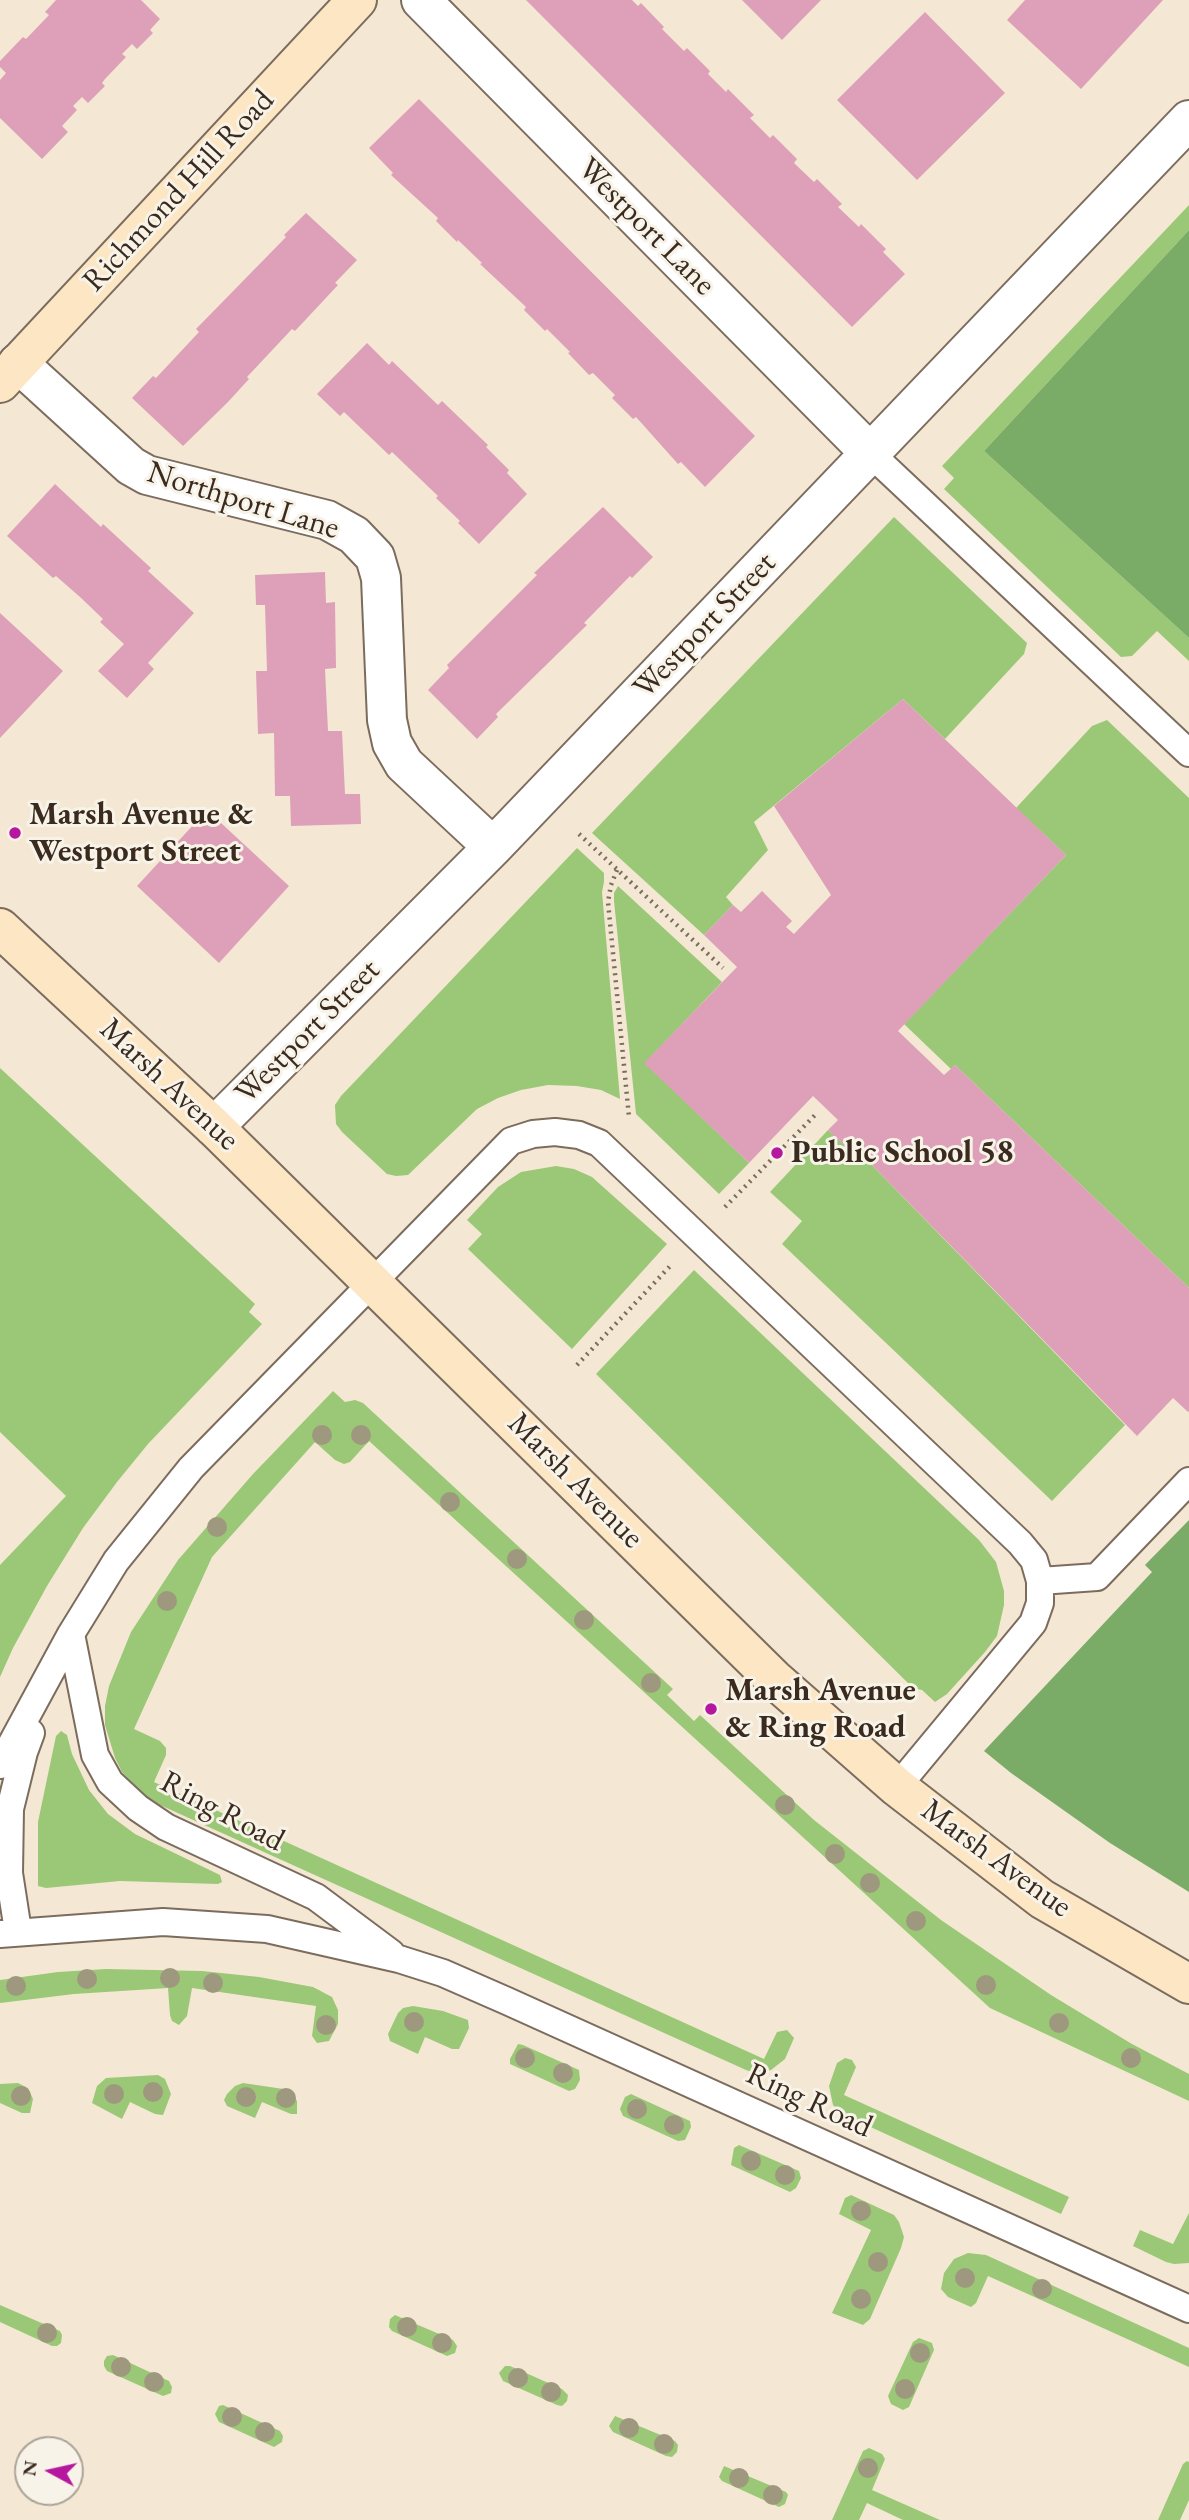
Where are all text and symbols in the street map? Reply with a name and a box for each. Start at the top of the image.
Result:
street label: Richmond Hill Road [75,82,283,300]
street label: Westport Lane [569,150,723,304]
street label: Northport Lane [142,454,344,548]
street label: Westport Street [626,545,784,707]
place label: Marsh Avenue & Westport Street [29,796,253,871]
marker: Marsh Avenue & Westport Street [7,825,23,841]
street label: Westport Street [228,952,388,1112]
street label: Marsh Avenue [91,1011,247,1159]
place label: Public School 58 [791,1134,1013,1172]
marker: Public School 58 [769,1145,785,1161]
street label: Marsh Avenue [499,1405,651,1557]
place label: Marsh Avenue & Ring Road [725,1672,916,1747]
marker: Marsh Avenue & Ring Road [703,1701,719,1717]
street label: Ring Road [153,1763,291,1861]
street label: Marsh Avenue [913,1792,1079,1926]
street label: Ring Road [740,2055,878,2147]
north arrow [14,2436,84,2506]
text: N [16,2459,43,2478]

